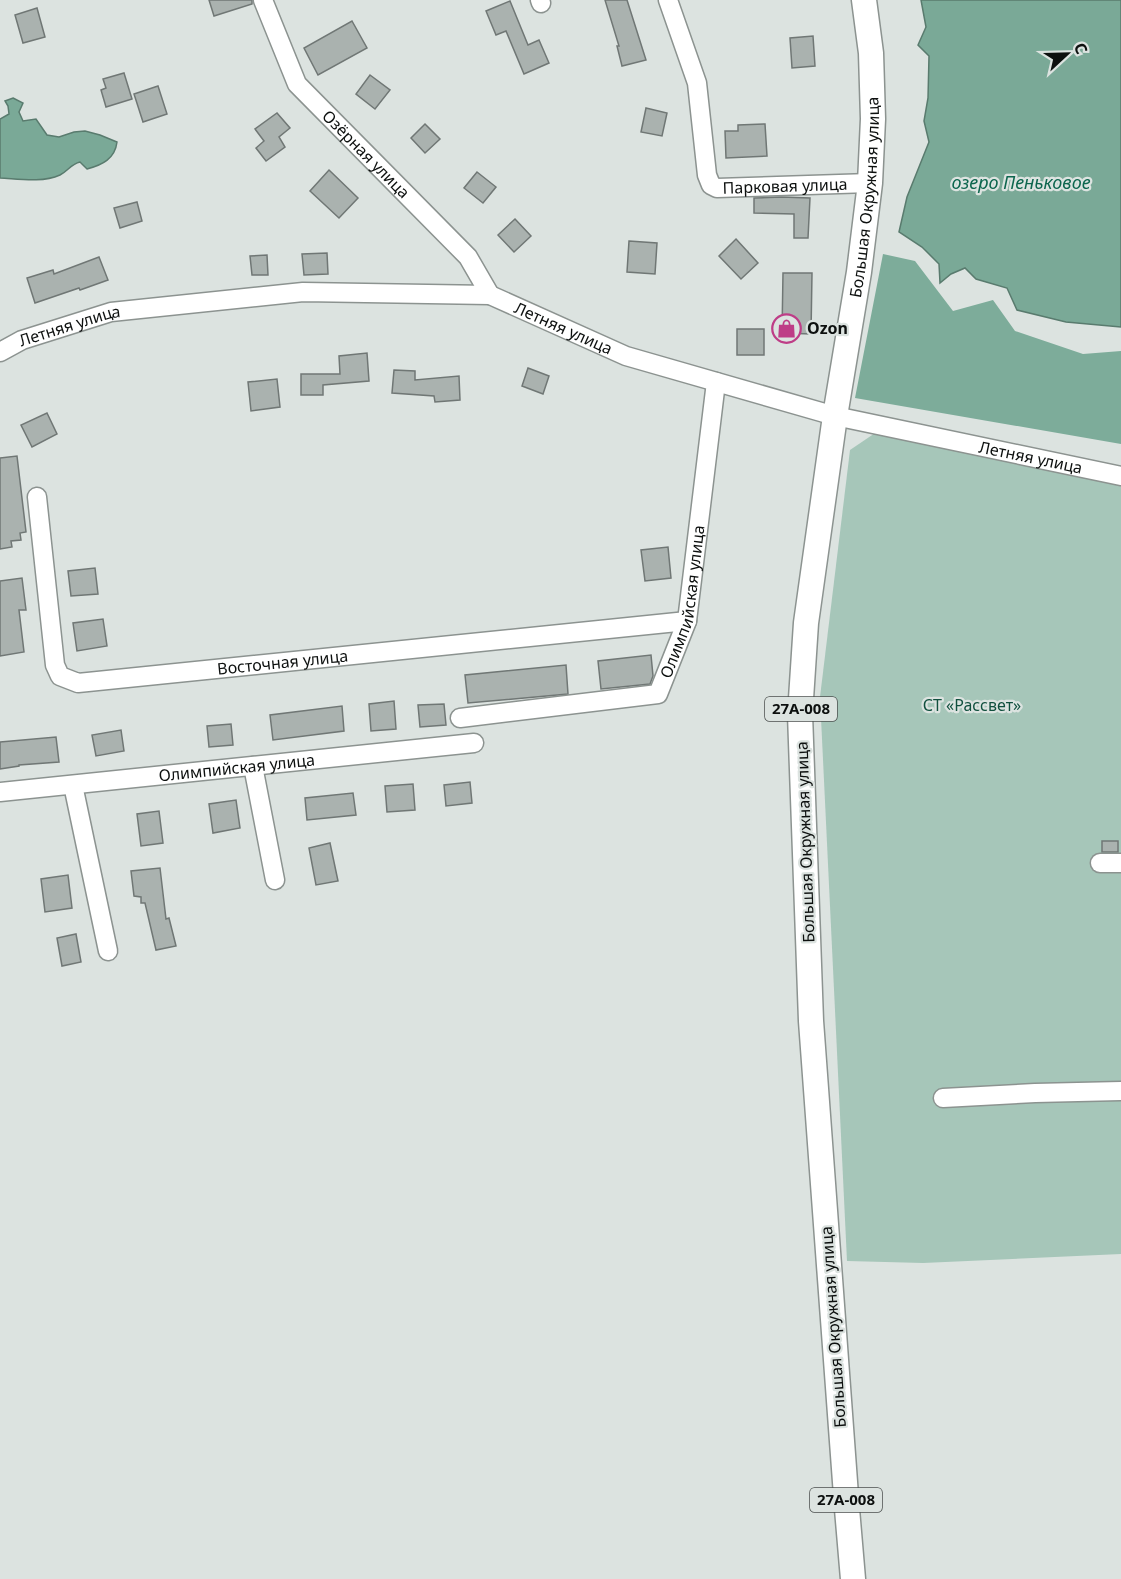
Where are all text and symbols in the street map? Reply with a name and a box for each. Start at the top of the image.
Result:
north arrow [1037,24,1097,84]
text: С [1069,39,1093,57]
street label: Большая Окружная улица [844,96,884,299]
street label: Озёрная улица [318,105,415,203]
water label: озеро Пеньковое [951,170,1091,194]
street label: Парковая улица [722,173,848,199]
street label: Летняя улица [511,296,616,360]
street label: Летняя улица [16,300,121,351]
shop icon: Ozon [770,312,802,344]
place label: Ozon [807,317,848,339]
street label: Летняя улица [977,436,1085,479]
street label: Олимпийская улица [654,524,710,681]
street label: Восточная улица [216,645,349,680]
park label: СТ «Рассвет» [923,694,1021,716]
road number: 27А-008 [765,697,837,721]
street label: Большая Окружная улица [790,741,820,943]
street label: Олимпийская улица [158,749,316,787]
street label: Большая Окружная улица [815,1226,851,1428]
road number: 27А-008 [810,1488,882,1512]

